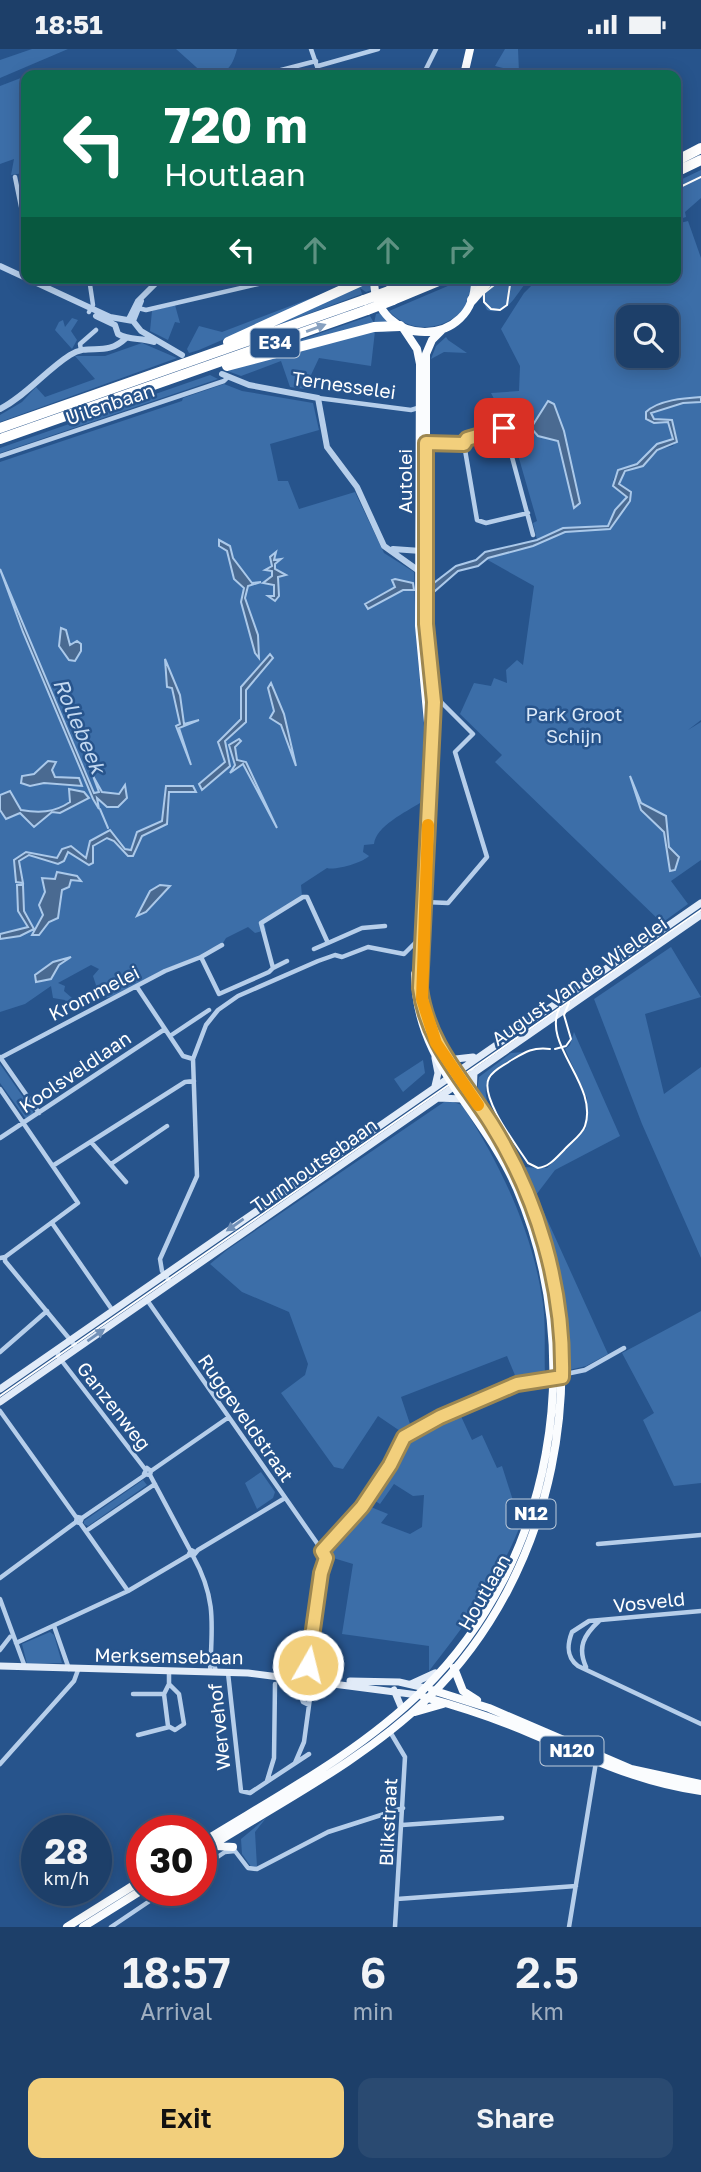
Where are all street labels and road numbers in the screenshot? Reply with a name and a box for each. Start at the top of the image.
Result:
road number: E34 [250,329,300,357]
street label: Ternesselei [291,366,397,403]
street label: Uilenbaan [62,378,157,429]
street label: Autolei [393,449,416,513]
street label: August Van de Wielelei [487,911,671,1050]
street label: Krommelei [45,960,143,1025]
street label: Koolsveldlaan [14,1026,135,1117]
street label: Turnhoutsebaan [246,1113,381,1217]
street label: Ruggeveldstraat [194,1349,299,1486]
street label: Ganzenweg [73,1357,156,1455]
road number: N12 [506,1499,556,1529]
street label: Houtlaan [453,1550,515,1634]
street label: Vosveld [612,1586,686,1617]
street label: Merksemsebaan [94,1643,244,1668]
street label: Wervehof [202,1682,235,1772]
road number: N120 [540,1737,604,1765]
street label: Blikstraat [374,1777,401,1867]

